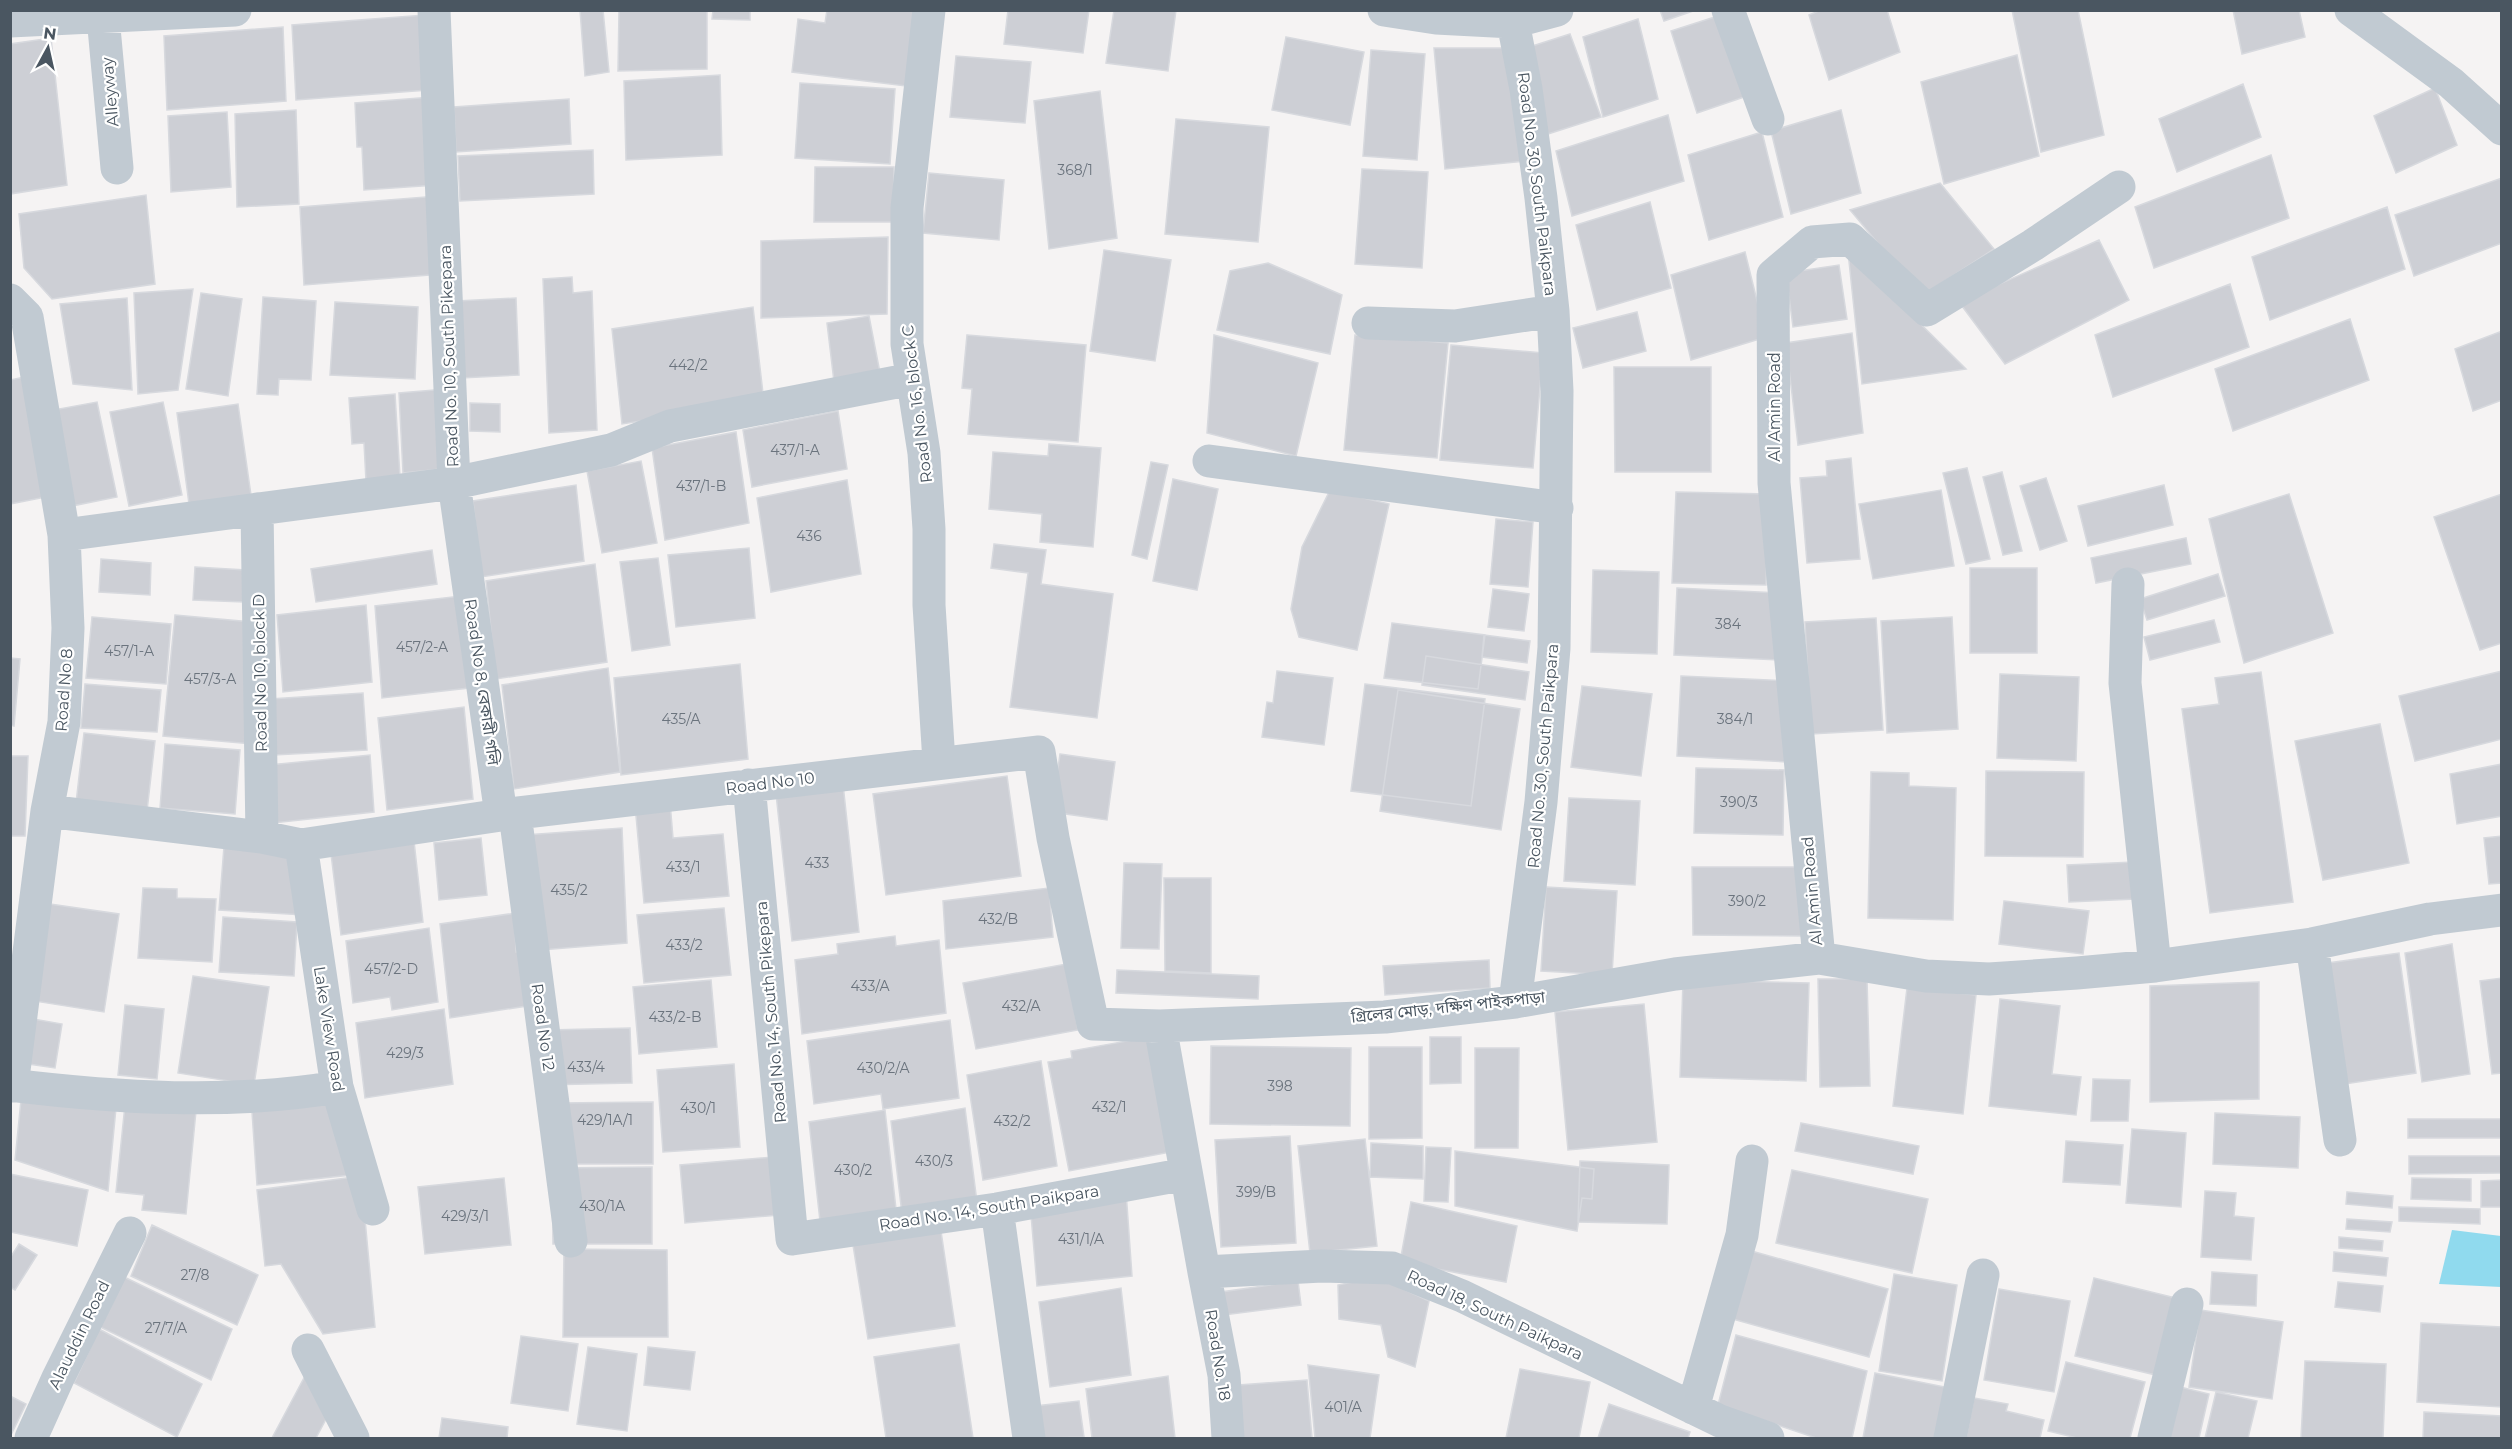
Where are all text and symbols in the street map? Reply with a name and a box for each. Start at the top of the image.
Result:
north arrow [18,18,78,78]
text: N [42,23,58,44]
street label: Alleyway [97,56,123,128]
street label: Road No. 30, South Paikpara [1514,71,1560,297]
house number: 368/1 [1057,161,1093,179]
street label: Road No. 10, South Pikepara [436,245,462,467]
street label: Road No. 16, block C [898,324,936,484]
street label: Al Amin Road [1765,352,1784,462]
house number: 442/2 [668,356,708,374]
house number: 437/1-A [770,441,821,459]
house number: 437/1-B [676,477,726,495]
house number: 436 [796,527,822,545]
street label: Road No 10, block D [249,594,271,752]
street label: Road No 8, বেকারী গলি [461,598,503,767]
house number: 384 [1715,615,1742,633]
house number: 457/2-A [396,638,449,656]
house number: 457/1-A [104,642,155,660]
street label: Road No. 30, South Paikpara [1524,643,1562,869]
street label: Road No 8 [52,648,76,732]
house number: 457/3-A [184,670,237,688]
house number: 435/A [662,710,701,728]
house number: 384/1 [1717,710,1753,728]
street label: Road No 10 [724,768,816,798]
house number: 390/3 [1720,793,1758,811]
street label: Al Amin Road [1798,836,1826,946]
house number: 433 [805,854,829,872]
house number: 433/1 [666,858,700,876]
house number: 435/2 [550,881,588,899]
house number: 390/2 [1728,892,1766,910]
street label: Road No. 14, South Pikepara [752,900,790,1124]
house number: 432/B [978,910,1018,928]
house number: 433/2 [665,936,703,954]
house number: 457/2-D [364,960,418,978]
street label: Lake View Road [310,965,348,1093]
house number: 433/A [851,977,890,995]
street label: Road No 12 [527,982,559,1072]
street label: গ্রিলের মোড়, দক্ষিণ পাইকপাড়া [1349,987,1547,1027]
house number: 432/A [1001,997,1042,1015]
house number: 433/2-B [648,1008,702,1026]
house number: 429/3 [386,1044,424,1062]
house number: 433/4 [567,1058,606,1076]
house number: 430/2/A [857,1059,910,1077]
house number: 398 [1267,1077,1293,1095]
house number: 432/1 [1091,1098,1127,1116]
house number: 430/1 [680,1099,716,1117]
house number: 429/1A/1 [577,1111,633,1129]
house number: 432/2 [993,1112,1031,1130]
house number: 430/3 [915,1152,953,1170]
house number: 430/2 [834,1161,872,1179]
street label: Road No. 14, South Paikpara [878,1181,1100,1235]
house number: 399/B [1236,1183,1276,1201]
house number: 430/1A [579,1197,626,1215]
house number: 429/3/1 [441,1207,489,1225]
house number: 431/1/A [1058,1230,1105,1248]
house number: 27/8 [181,1266,210,1284]
street label: Road 18, South Paikpara [1404,1266,1586,1364]
street label: Alauddin Road [44,1277,114,1393]
street label: Road No. 18 [1201,1308,1235,1402]
house number: 27/7/A [145,1319,188,1337]
house number: 401/A [1324,1398,1363,1416]

